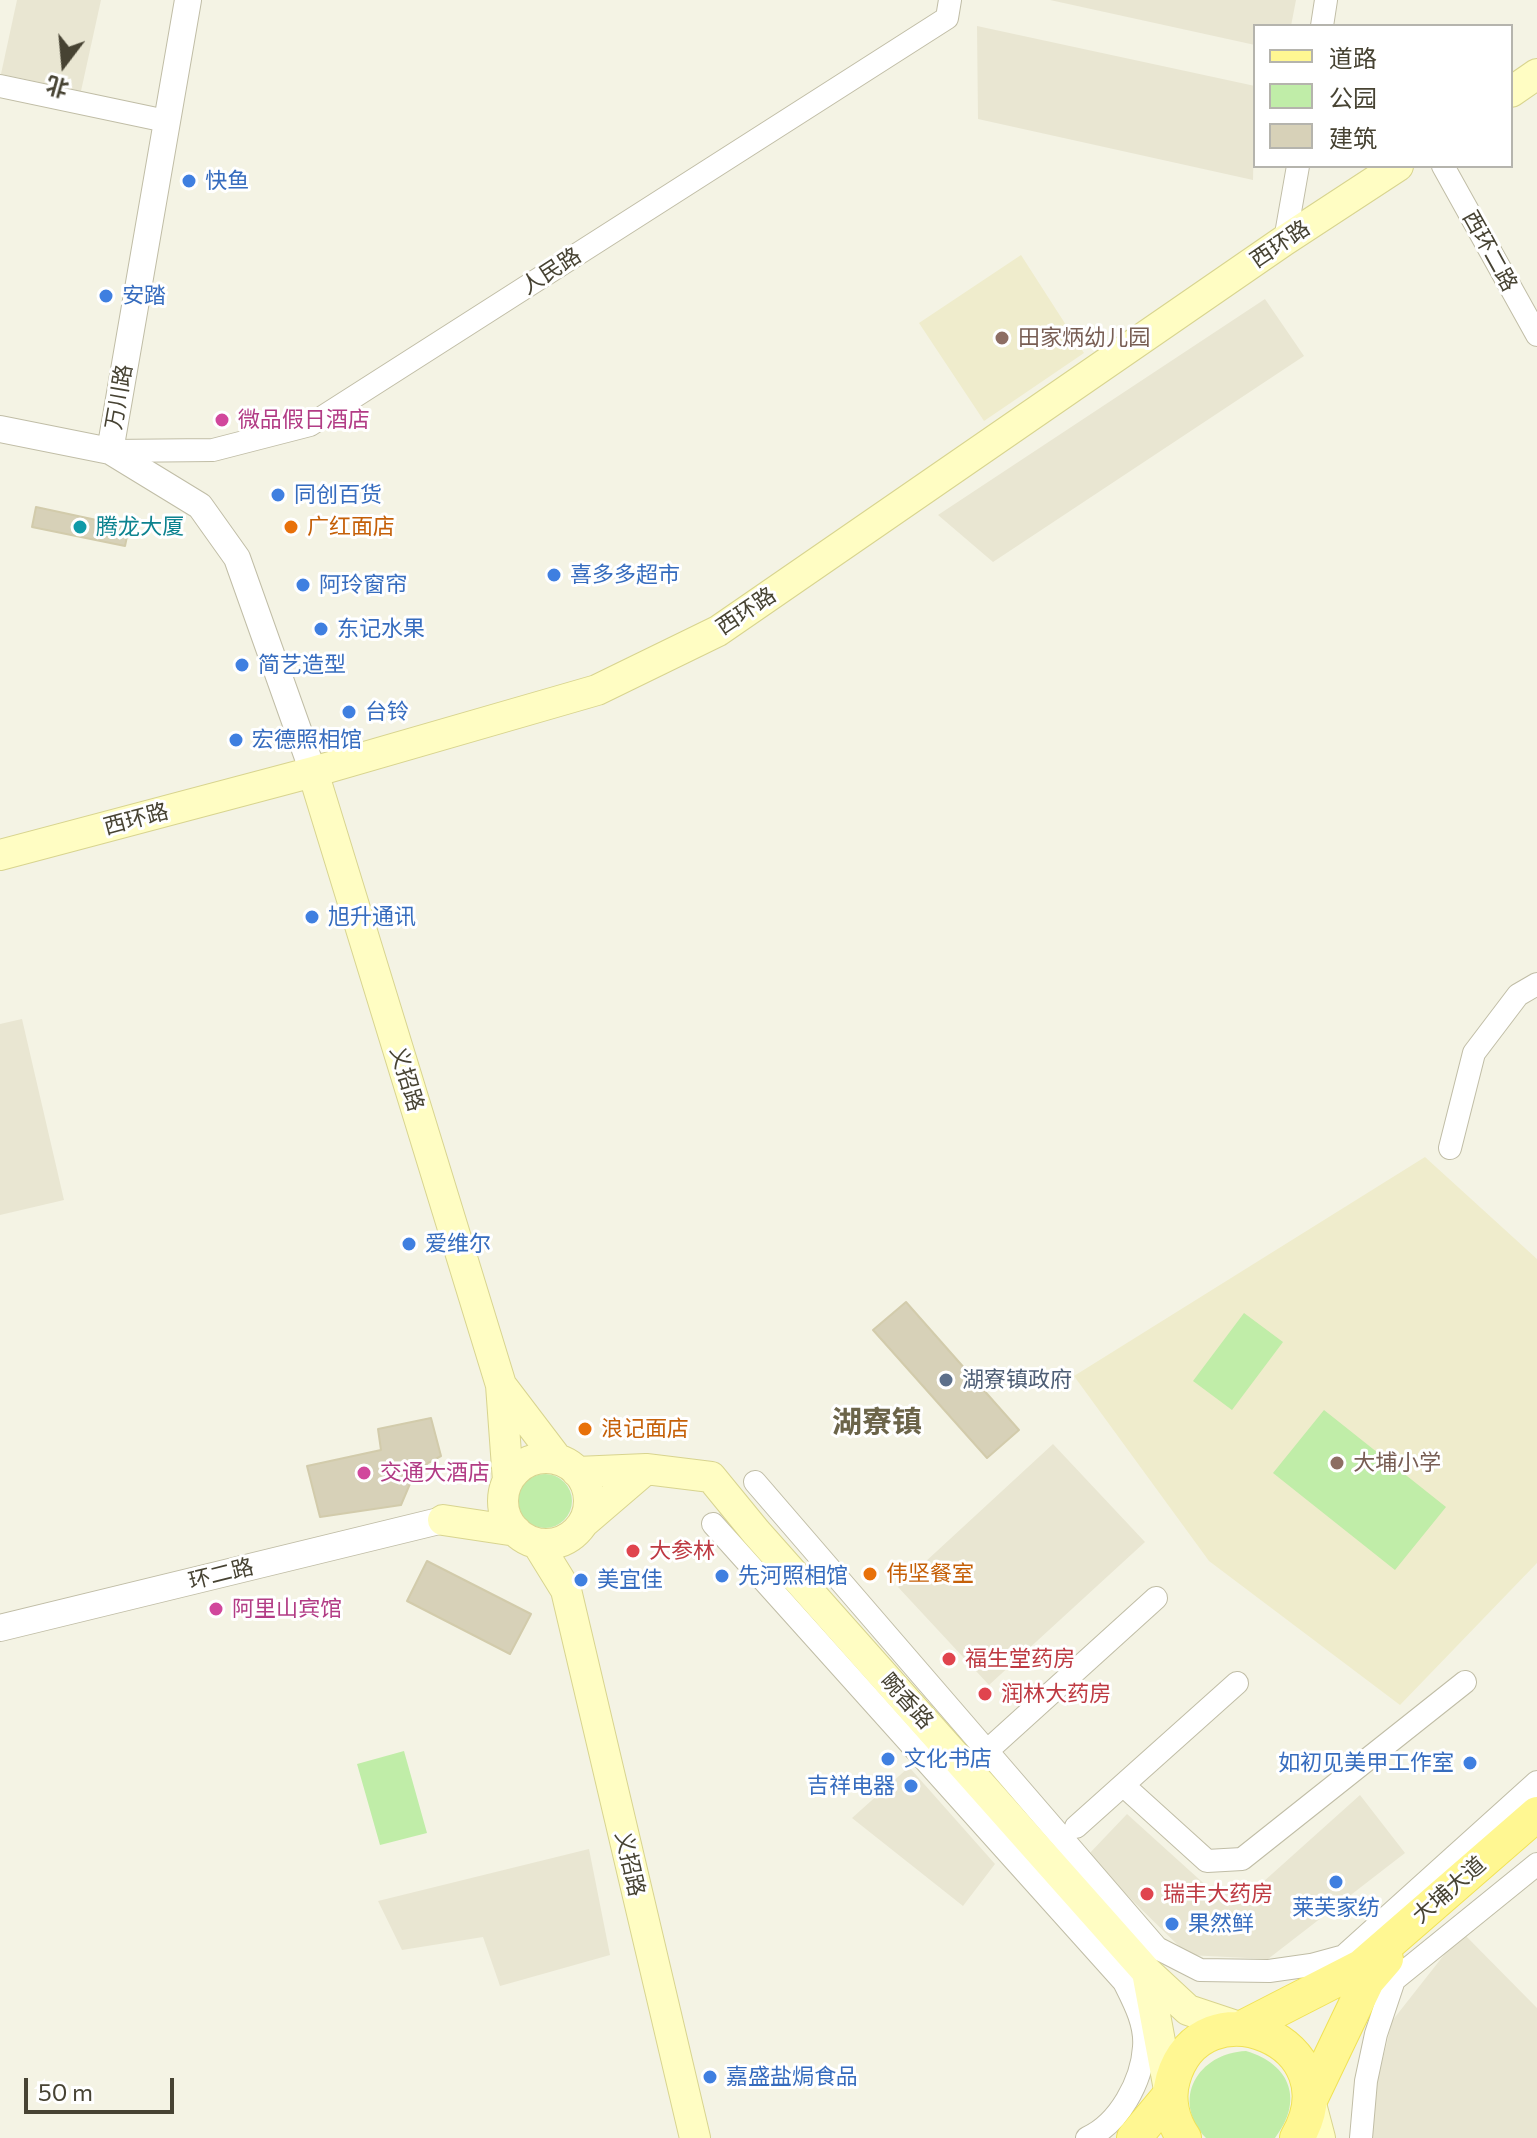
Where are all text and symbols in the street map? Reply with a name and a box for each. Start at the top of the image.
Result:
north arrow [24,24,104,104]
legend [1253,24,1513,168]
text: 道路 [1329,43,1377,72]
text: 北 [43,72,72,104]
text: 公园 [1329,83,1377,112]
text: 建筑 [1329,123,1377,152]
place label: 快鱼 [205,168,249,194]
marker: 快鱼 [180,172,198,190]
street label: 西环二路 [1457,206,1523,296]
street label: 西环路 [1245,215,1315,273]
street label: 人民路 [516,242,586,300]
place label: 安踏 [122,283,166,309]
marker: 安踏 [97,287,115,305]
place label: 田家炳幼儿园 [1018,325,1150,351]
marker: 田家炳幼儿园 [993,329,1011,347]
street label: 万川路 [100,362,138,432]
place label: 微品假日酒店 [238,407,370,433]
marker: 微品假日酒店 [213,411,231,429]
place label: 同创百货 [294,482,382,508]
marker: 同创百货 [269,486,287,504]
place label: 腾龙大厦 [96,514,184,540]
place label: 广红面店 [307,514,395,540]
marker: 腾龙大厦 [71,518,89,536]
marker: 广红面店 [282,518,300,536]
place label: 喜多多超市 [570,562,680,588]
marker: 喜多多超市 [545,566,563,584]
place label: 阿玲窗帘 [319,572,407,598]
marker: 阿玲窗帘 [294,576,312,594]
street label: 西环路 [711,582,781,640]
place label: 东记水果 [337,616,425,642]
marker: 东记水果 [312,620,330,638]
place label: 简艺造型 [258,652,346,678]
marker: 简艺造型 [233,656,251,674]
place label: 台铃 [365,699,409,725]
marker: 台铃 [340,703,358,721]
place label: 宏德照相馆 [252,727,362,753]
marker: 宏德照相馆 [227,731,245,749]
street label: 西环路 [101,798,171,840]
place label: 旭升通讯 [328,904,416,930]
marker: 旭升通讯 [303,908,321,926]
street label: 义招路 [385,1044,429,1114]
place label: 爱维尔 [425,1231,491,1257]
marker: 爱维尔 [400,1235,418,1253]
place label: 湖寮镇政府 [962,1367,1072,1393]
marker: 湖寮镇政府 [937,1371,955,1389]
district label: 湖寮镇 [832,1404,922,1440]
place label: 浪记面店 [601,1416,689,1442]
marker: 浪记面店 [576,1420,594,1438]
place label: 大埔小学 [1353,1450,1441,1476]
marker: 大埔小学 [1328,1454,1346,1472]
place label: 交通大酒店 [380,1460,490,1486]
marker: 交通大酒店 [355,1464,373,1482]
place label: 大参林 [649,1538,715,1564]
marker: 大参林 [624,1542,642,1560]
street label: 环二路 [186,1553,256,1595]
place label: 伟坚餐室 [886,1561,974,1587]
place label: 先河照相馆 [738,1563,848,1589]
marker: 伟坚餐室 [861,1565,879,1583]
place label: 美宜佳 [597,1567,663,1593]
marker: 先河照相馆 [713,1567,731,1585]
marker: 美宜佳 [572,1571,590,1589]
place label: 阿里山宾馆 [232,1596,342,1622]
marker: 阿里山宾馆 [207,1600,225,1618]
place label: 福生堂药房 [965,1646,1075,1672]
marker: 福生堂药房 [940,1650,958,1668]
street label: 畹香路 [875,1668,939,1734]
place label: 润林大药房 [1001,1681,1111,1707]
marker: 润林大药房 [976,1685,994,1703]
place label: 文化书店 [904,1746,992,1772]
marker: 文化书店 [879,1750,897,1768]
place label: 如初见美甲工作室 [1278,1750,1454,1776]
marker: 如初见美甲工作室 [1461,1754,1479,1772]
place label: 吉祥电器 [807,1773,895,1799]
marker: 吉祥电器 [902,1777,920,1795]
street label: 义招路 [610,1829,650,1899]
street label: 大埔大道 [1407,1851,1491,1929]
marker: 莱芙家纺 [1327,1873,1345,1891]
place label: 瑞丰大药房 [1163,1881,1273,1907]
marker: 瑞丰大药房 [1138,1885,1156,1903]
place label: 莱芙家纺 [1292,1895,1380,1921]
place label: 果然鲜 [1188,1911,1254,1937]
marker: 果然鲜 [1163,1915,1181,1933]
scale bar [28,2062,178,2112]
place label: 嘉盛盐焗食品 [726,2064,858,2090]
marker: 嘉盛盐焗食品 [701,2068,719,2086]
text: 50 m [38,2077,93,2106]

